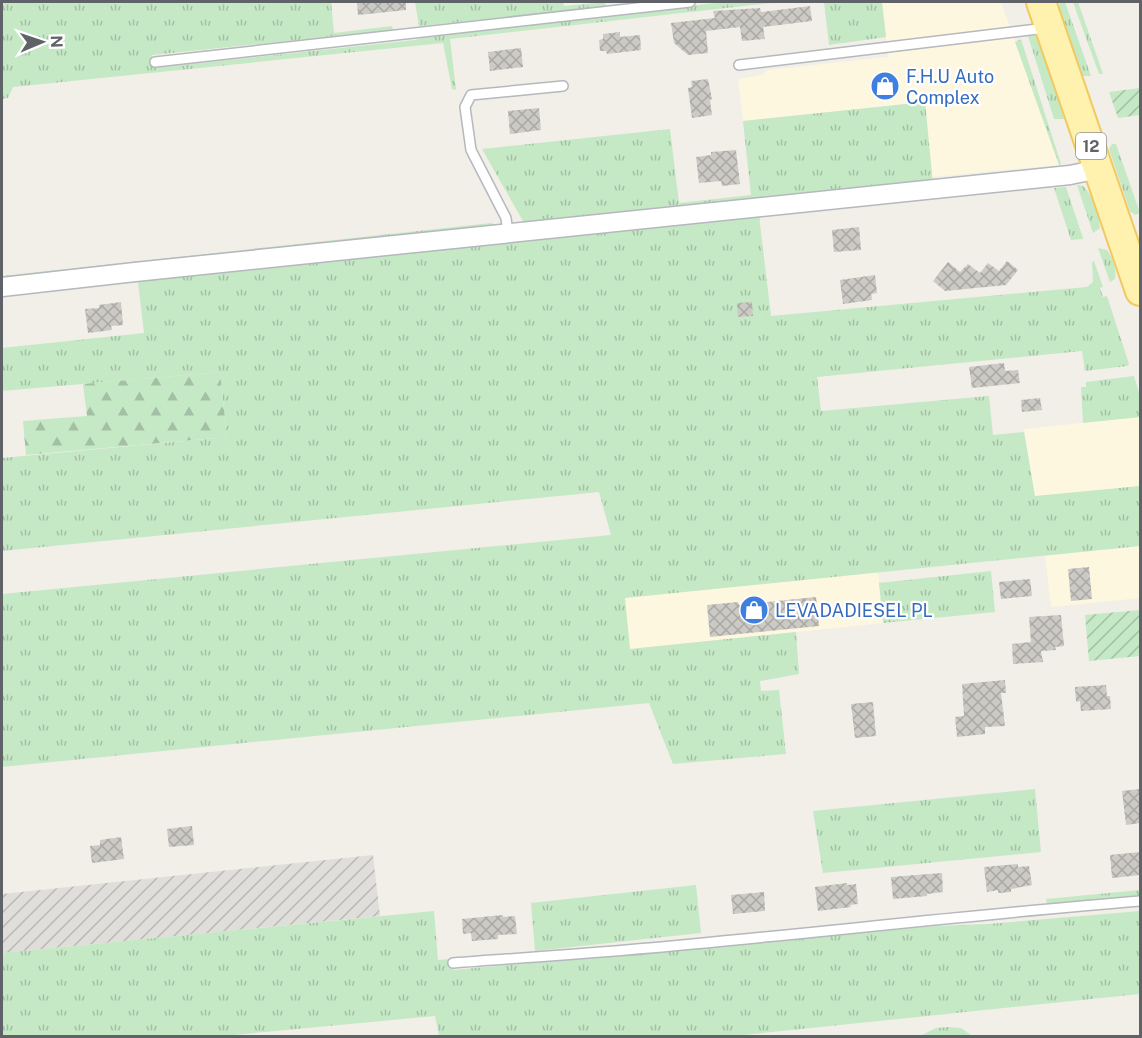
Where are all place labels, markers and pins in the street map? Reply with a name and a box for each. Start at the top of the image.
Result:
place label: F.H.U Auto Complex [906,66,994,108]
shop icon: F.H.U Auto Complex [869,70,901,102]
shop icon: LEVADADIESEL PL [738,594,770,626]
place label: LEVADADIESEL PL [775,600,933,621]

